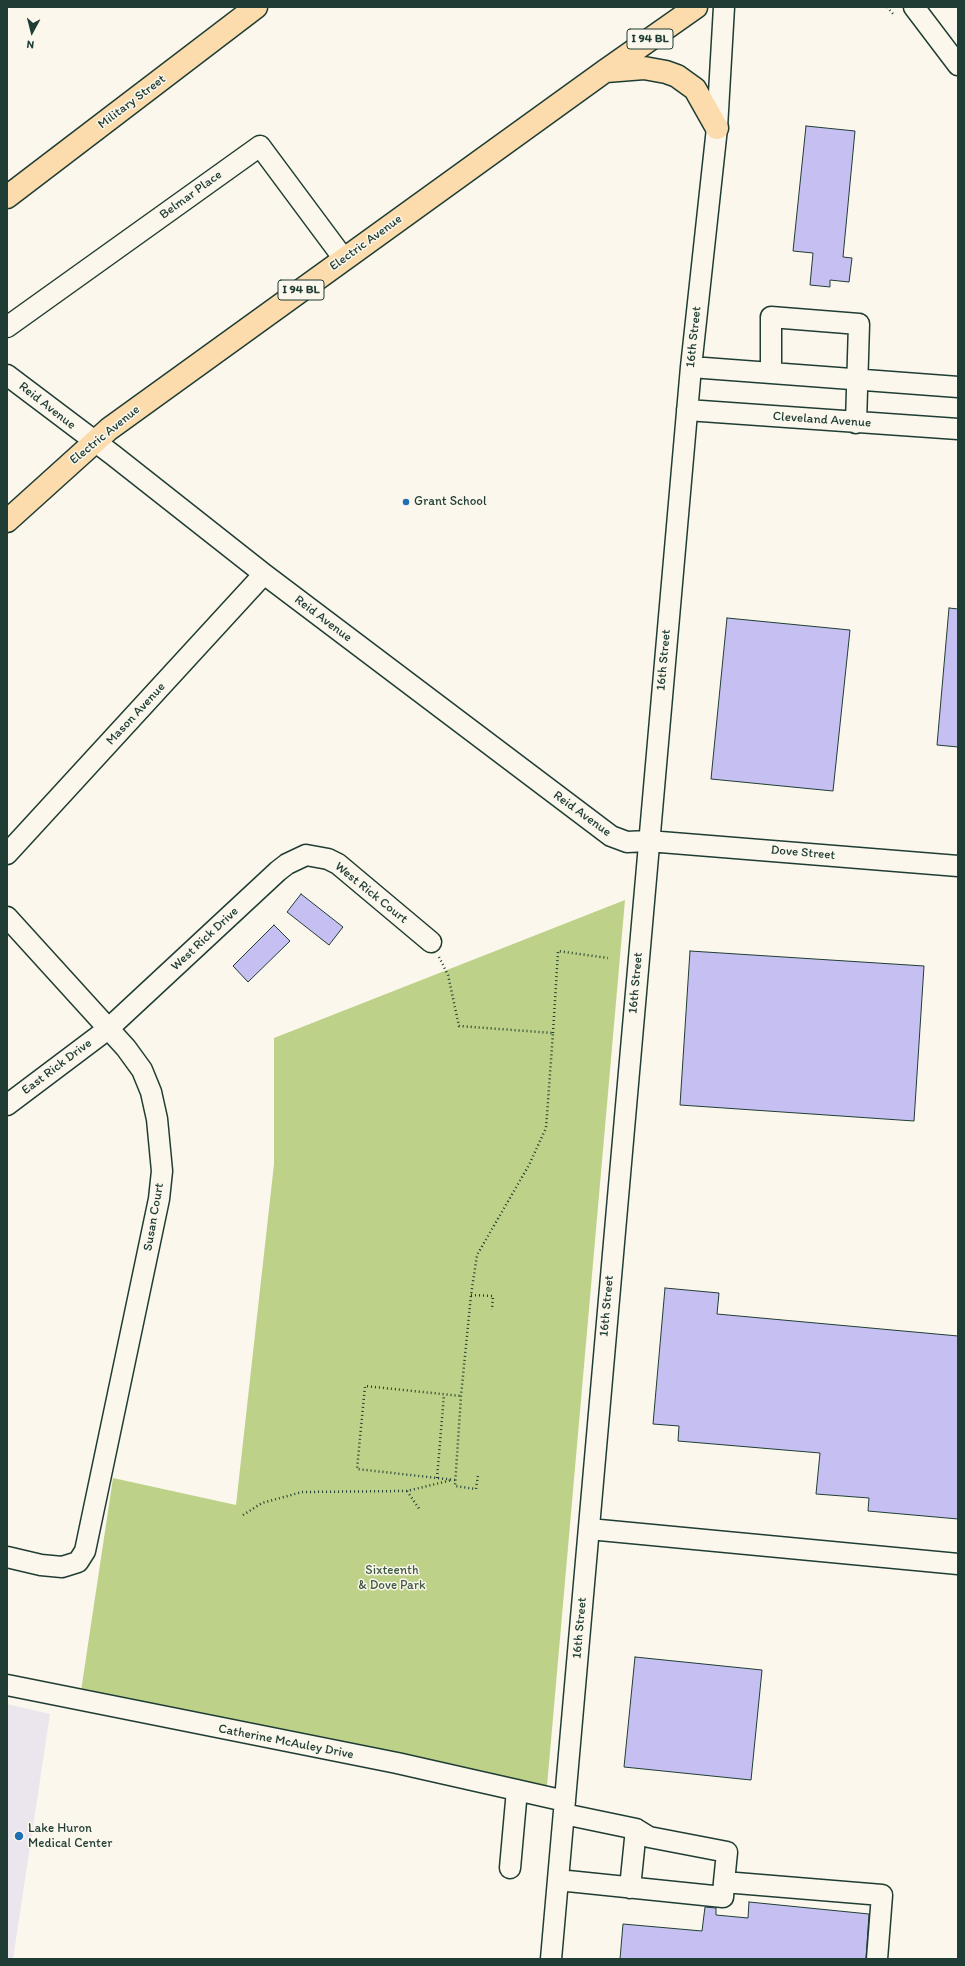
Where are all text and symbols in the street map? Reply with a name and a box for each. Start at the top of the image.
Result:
north arrow [12,12,52,52]
road number: I 94 BL [627,29,673,49]
text: N [26,38,35,51]
street label: Military Street [95,71,169,133]
street label: Belmar Place [157,167,225,223]
street label: Electric Avenue [327,211,405,275]
road number: I 94 BL [278,280,324,300]
street label: 16th Street [683,305,705,369]
street label: Reid Avenue [15,379,79,433]
street label: Electric Avenue [67,402,143,468]
street label: Cleveland Avenue [772,409,872,431]
place label: Grant School [414,494,487,510]
marker: Grant School [401,497,411,507]
street label: Reid Avenue [291,592,355,646]
street label: 16th Street [654,629,674,691]
street label: Mason Avenue [103,679,169,749]
street label: Reid Avenue [550,788,614,840]
street label: Dove Street [770,842,836,864]
street label: West Rick Court [331,859,411,927]
street label: West Rick Drive [168,904,242,974]
street label: 16th Street [626,952,646,1014]
street label: East Rick Drive [19,1036,95,1098]
street label: Susan Court [140,1182,168,1252]
street label: 16th Street [597,1275,617,1337]
park label: Sixteenth & Dove Park [358,1563,426,1594]
street label: 16th Street [570,1597,590,1659]
street label: Catherine McAuley Drive [217,1721,355,1763]
place label: Lake Huron Medical Center [28,1821,112,1852]
marker: Lake Huron Medical Center [13,1830,25,1842]

